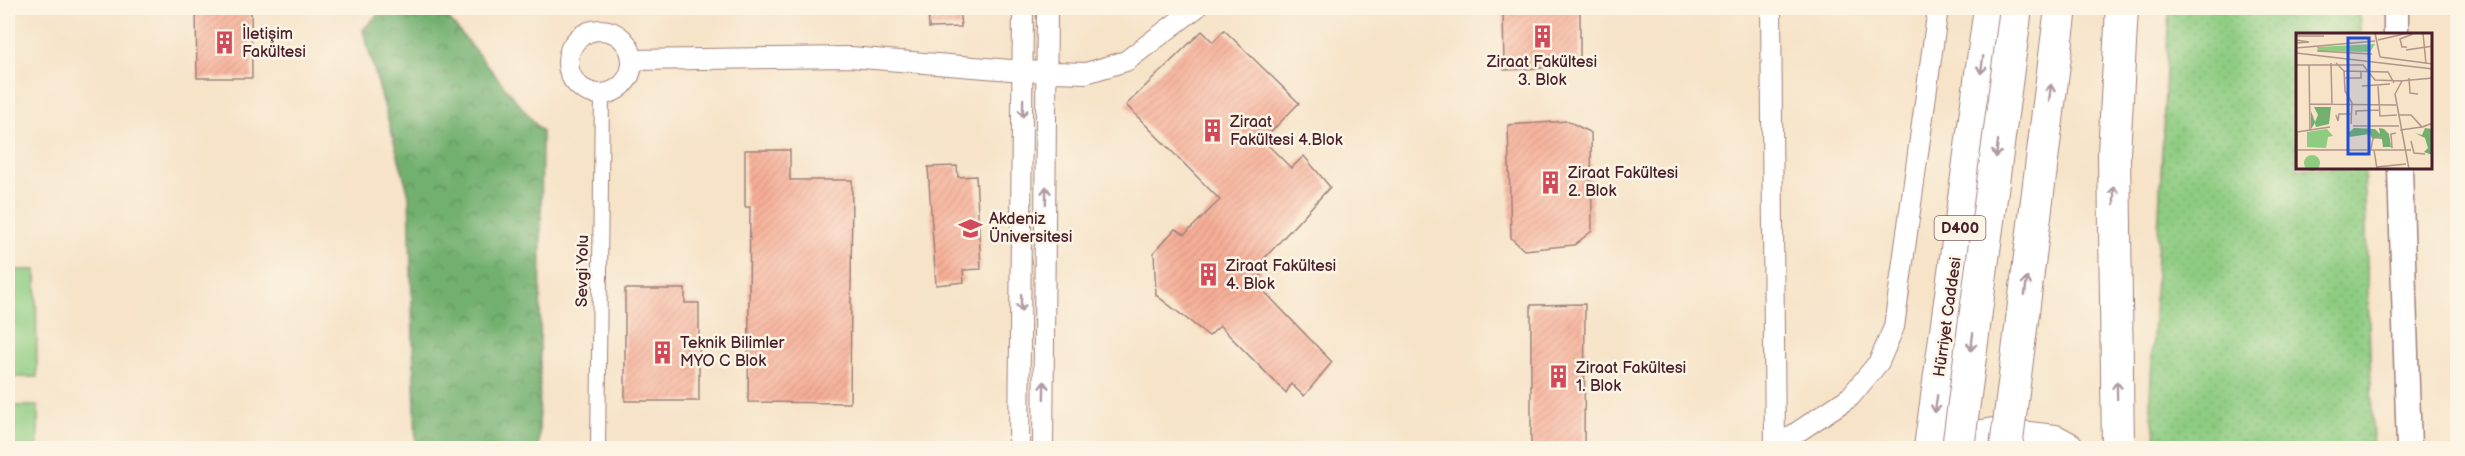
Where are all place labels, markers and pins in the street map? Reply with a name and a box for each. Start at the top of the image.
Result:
place label: İletişim Fakültesi [242,23,306,62]
building icon: Ziraat Fakültesi 3. Blok [1529,24,1555,50]
building icon: İletişim Fakültesi [211,30,237,56]
place label: Ziraat Fakültesi 3. Blok [1486,53,1597,90]
place label: Ziraat Fakültesi 4.Blok [1229,113,1343,150]
building icon: Ziraat Fakültesi 4.Blok [1199,118,1225,144]
place label: Ziraat Fakültesi 2. Blok [1567,164,1678,201]
building icon: Ziraat Fakültesi 2. Blok [1537,169,1563,195]
place label: Akdeniz Üniversitesi [989,210,1072,247]
school or university icon: Akdeniz Üniversitesi [958,215,984,241]
place label: Ziraat Fakültesi 4. Blok [1225,257,1336,294]
building icon: Ziraat Fakültesi 4. Blok [1195,262,1221,288]
place label: Teknik Bilimler MYO C Blok [680,334,784,371]
building icon: Teknik Bilimler MYO C Blok [649,339,675,365]
place label: Ziraat Fakültesi 1. Blok [1575,359,1686,396]
building icon: Ziraat Fakültesi 1. Blok [1545,364,1571,390]

